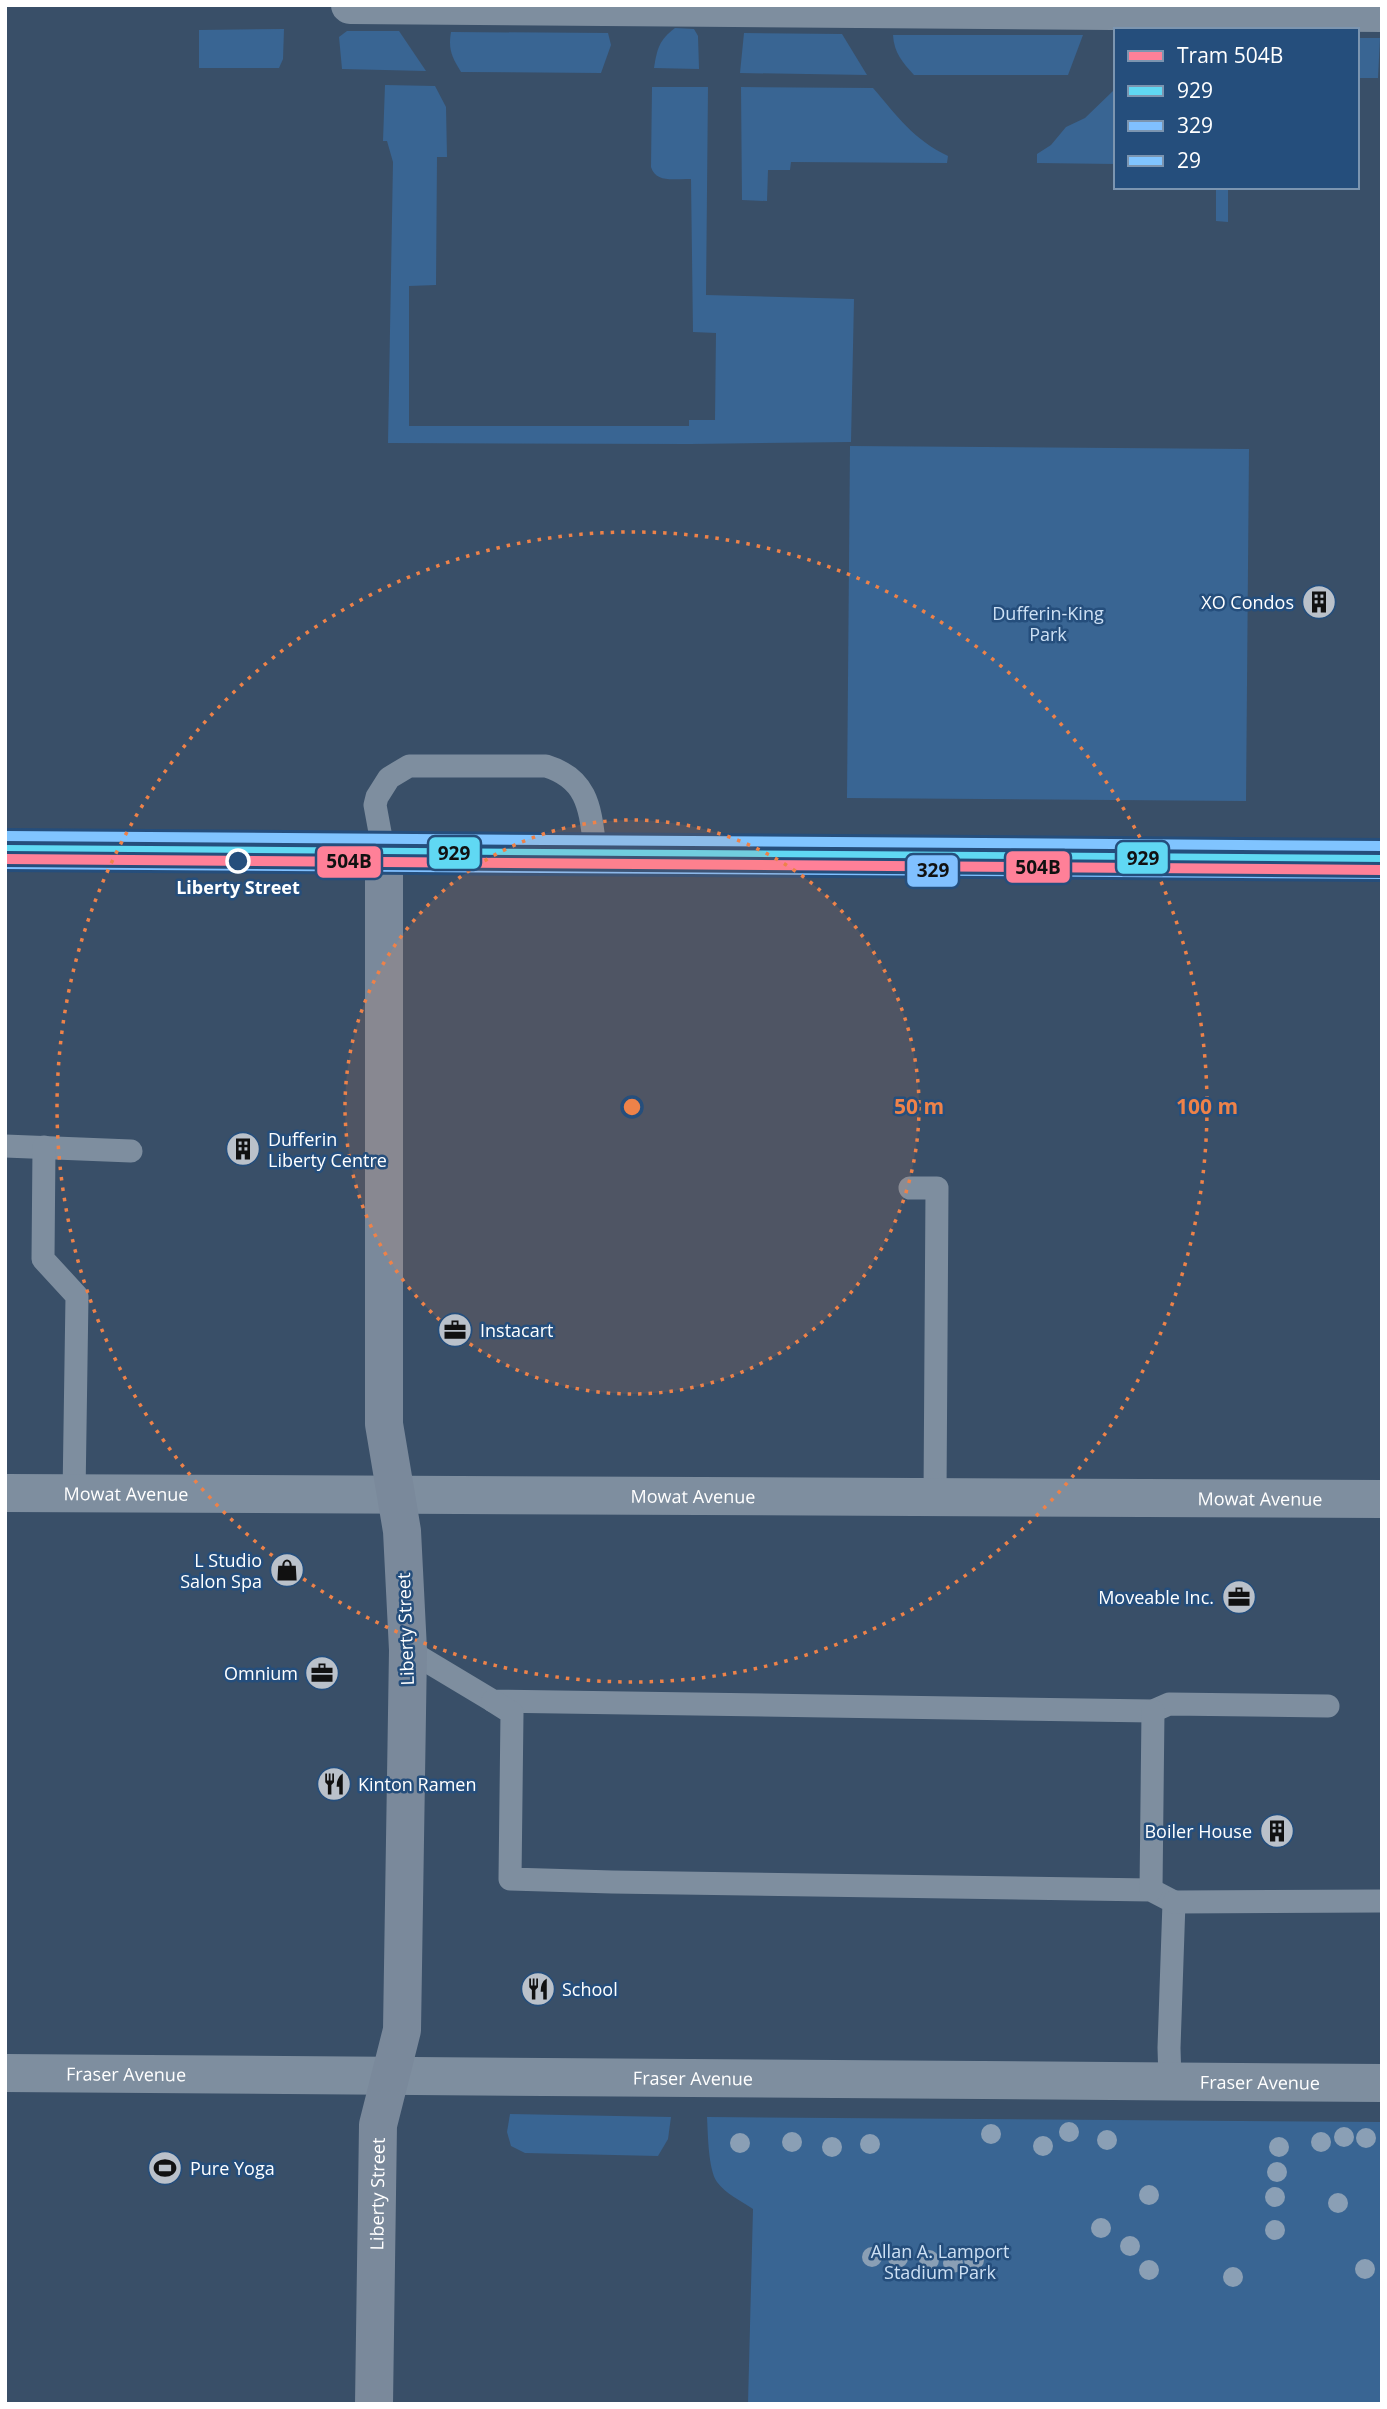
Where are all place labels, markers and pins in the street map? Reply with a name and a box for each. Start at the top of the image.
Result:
building icon: XO Condos [1300,583,1338,621]
place label: XO Condos [1201,590,1294,614]
marker: Liberty Street [226,849,250,873]
place label: Liberty Street [176,875,300,899]
centre of rings [620,1095,644,1119]
place label: Dufferin Liberty Centre [268,1127,387,1172]
building icon: Dufferin Liberty Centre [224,1130,262,1168]
office icon: Instacart [436,1311,474,1349]
place label: Instacart [480,1318,553,1342]
place label: L Studio Salon Spa [180,1548,262,1593]
shop icon: L Studio Salon Spa [268,1551,306,1589]
office icon: Moveable Inc. [1220,1578,1258,1616]
place label: Moveable Inc. [1098,1585,1214,1609]
office icon: Omnium [303,1654,341,1692]
place label: Omnium [224,1661,298,1685]
restaurant icon: Kinton Ramen [315,1765,353,1803]
place label: Kinton Ramen [358,1772,477,1796]
building icon: Boiler House [1258,1812,1296,1850]
place label: Boiler House [1144,1819,1252,1843]
restaurant icon: School [519,1970,557,2008]
place label: School [562,1977,618,2001]
sports icon: Pure Yoga [146,2149,184,2187]
place label: Pure Yoga [190,2156,275,2180]

